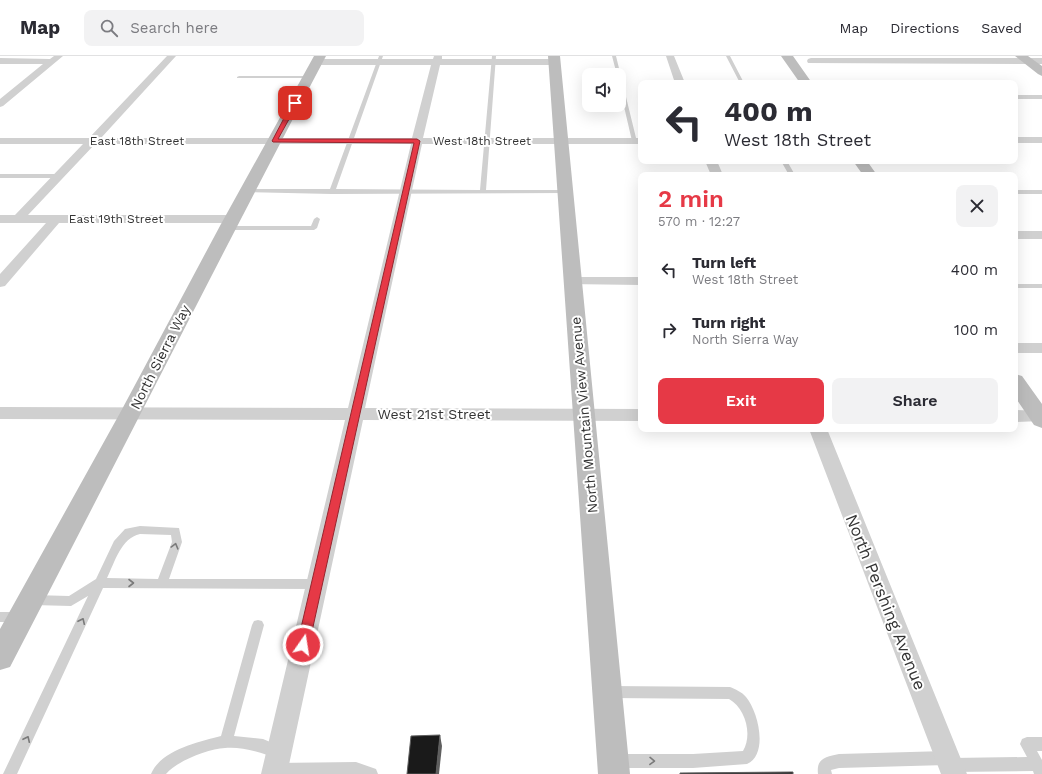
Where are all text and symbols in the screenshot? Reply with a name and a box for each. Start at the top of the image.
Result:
search box [84,10,364,46]
text: Map [20,16,60,39]
icon: search [98,17,120,39]
text: Search here [130,19,218,37]
text: Map [840,20,868,36]
text: Directions [890,20,959,36]
text: Saved [981,20,1022,36]
map controls [582,68,626,112]
button: sound [582,68,626,112]
pin [278,86,312,120]
icon: arrive [284,92,306,114]
text: 400 m [724,95,813,128]
icon: left [658,96,710,148]
text: West 18th Street [724,129,871,150]
street label: East 18th Street [90,134,184,148]
street label: West 18th Street [433,134,531,148]
text: 2 min [658,185,724,213]
button: close [956,185,998,227]
street label: East 19th Street [69,212,163,226]
text: 570 m · 12:27 [658,214,740,229]
text: Turn left [692,254,756,272]
icon: left [658,259,680,281]
text: 400 m [951,261,998,279]
text: West 18th Street [692,272,798,287]
street label: North Sierra Way [127,302,194,412]
text: Turn right [692,314,765,332]
street label: North Mountain View Avenue [567,316,601,514]
icon: right [658,319,680,341]
text: 100 m [954,321,998,339]
text: North Sierra Way [692,332,799,347]
button: Exit [658,378,824,424]
button: Share [832,378,998,424]
street label: West 21st Street [378,406,491,422]
street label: North Pershing Avenue [842,511,930,693]
one-way arrow [170,543,179,550]
one-way arrow [128,579,134,587]
one-way arrow [77,618,85,625]
position arrow [282,624,324,666]
one-way arrow [22,735,30,743]
one-way arrow [649,757,655,765]

